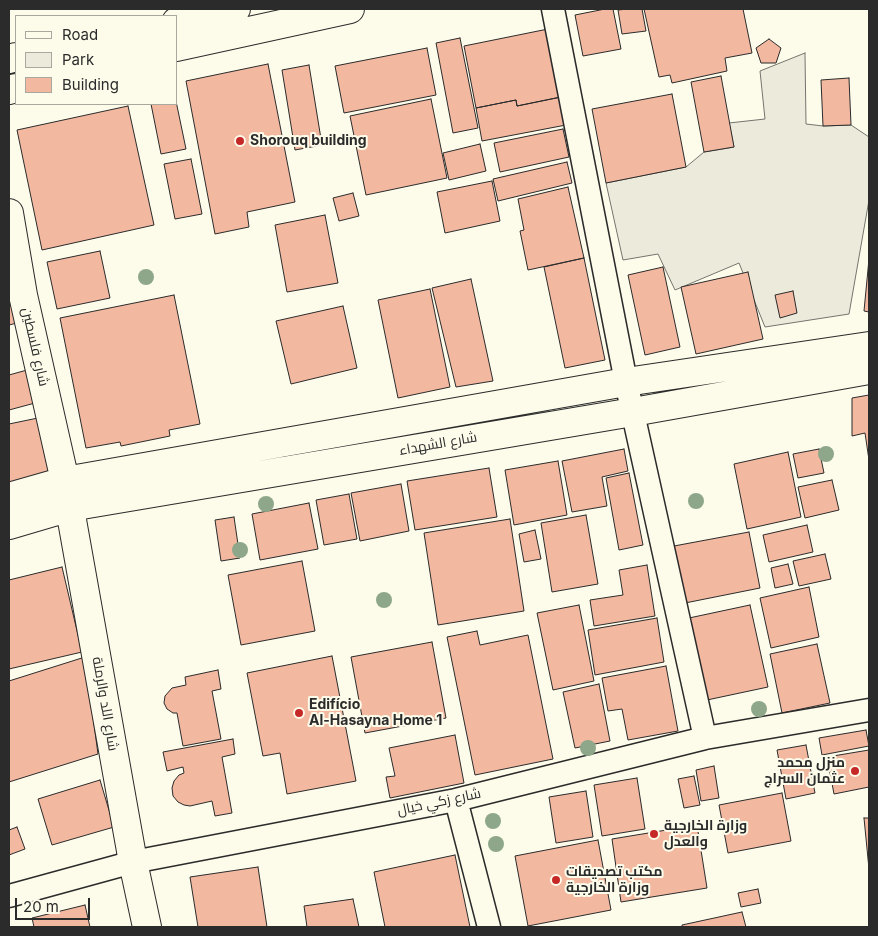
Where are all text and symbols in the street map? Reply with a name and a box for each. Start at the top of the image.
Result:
legend [15,15,178,105]
text: Road [62,25,98,44]
text: Park [62,50,94,69]
text: Building [62,75,119,94]
place label: Shorouq building [250,133,367,149]
marker: Shorouq building [234,135,246,147]
street label: شارع فلسطين [18,306,52,388]
street label: شارع الشهداء [398,429,478,459]
street label: شارع اللد والرملة [88,656,122,752]
place label: Edifício Al-Hasayna Home 1 [309,697,442,730]
marker: Edifício Al-Hasayna Home 1 [293,707,305,719]
place label: منزل محمد عثمان السراج [764,755,845,788]
marker: منزل محمد عثمان السراج [849,765,861,777]
street label: شارع زكي خيال [396,785,482,819]
place label: وزارة الخارجية والعدل [664,818,747,850]
marker: وزارة الخارجية والعدل [648,828,660,840]
place label: مكتب تصديقات وزارة الخارجية [566,864,663,896]
marker: مكتب تصديقات وزارة الخارجية [550,874,562,886]
scale bar [18,888,92,920]
text: 20 m [23,897,59,916]

